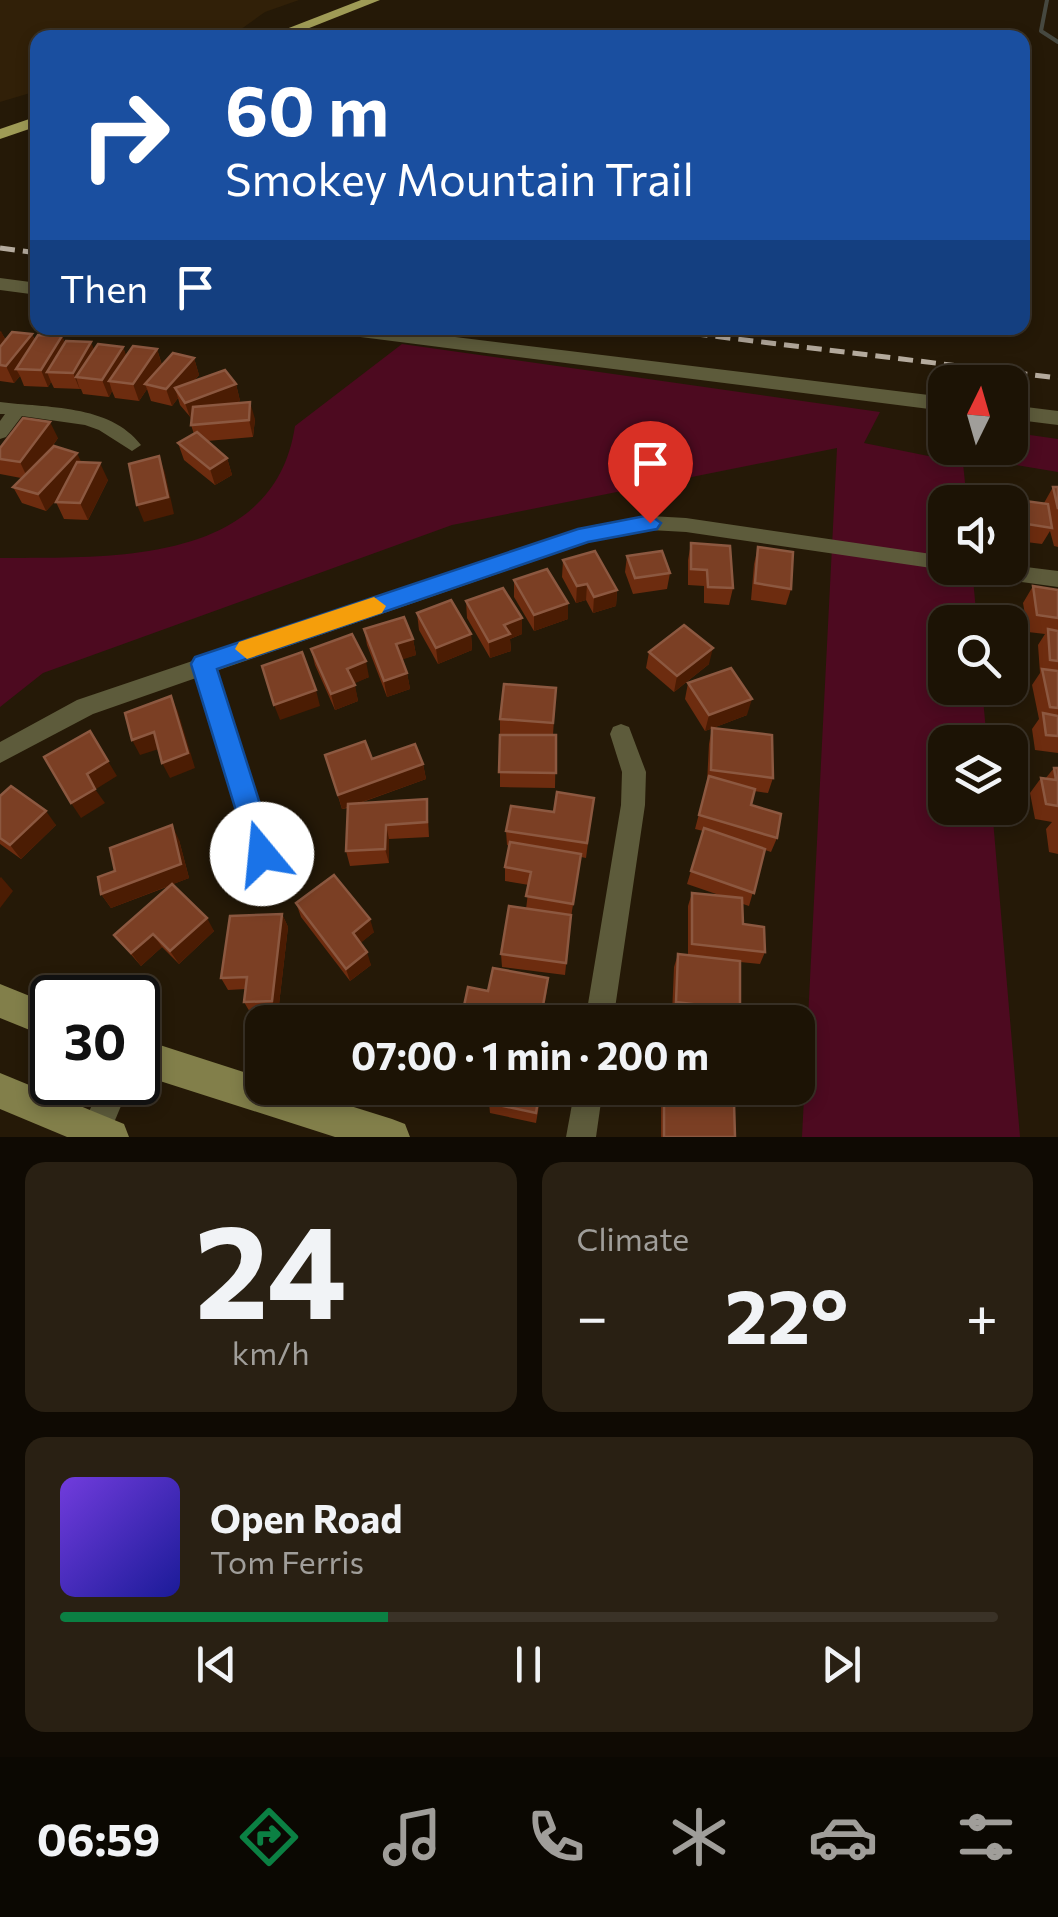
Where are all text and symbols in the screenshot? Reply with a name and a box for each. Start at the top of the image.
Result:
text: 60 m [225,65,389,150]
icon: right [60,70,190,200]
text: Smokey Mountain Trail [225,150,694,205]
icon: arrive [168,260,223,315]
text: Then [60,264,148,311]
north arrow [928,365,1028,465]
map controls [928,365,1028,825]
pin [608,421,693,524]
icon: arrive [623,436,678,491]
button: sound [928,485,1028,585]
button: search [928,605,1028,705]
button: layers [928,725,1028,825]
position arrow [210,802,314,906]
speed limit sign: 30 [30,975,160,1105]
text: 07:00 · 1 min · 200 m [351,1031,709,1078]
text: 24 [195,1187,347,1346]
text: Climate [577,1218,689,1258]
text: 22° [725,1268,848,1359]
text: − [577,1281,608,1348]
text: + [966,1281,998,1348]
text: km/h [232,1332,310,1372]
text: Open Road [210,1494,403,1541]
text: Tom Ferris [210,1541,364,1581]
icon: previous [189,1637,244,1692]
icon: pause [501,1637,556,1692]
icon: next [814,1637,869,1692]
icon: directions [234,1802,304,1872]
icon: music [377,1802,447,1872]
icon: phone [521,1802,591,1872]
icon: climate [664,1802,734,1872]
icon: car [808,1802,878,1872]
icon: filters [951,1802,1021,1872]
text: 06:59 [37,1810,160,1865]

